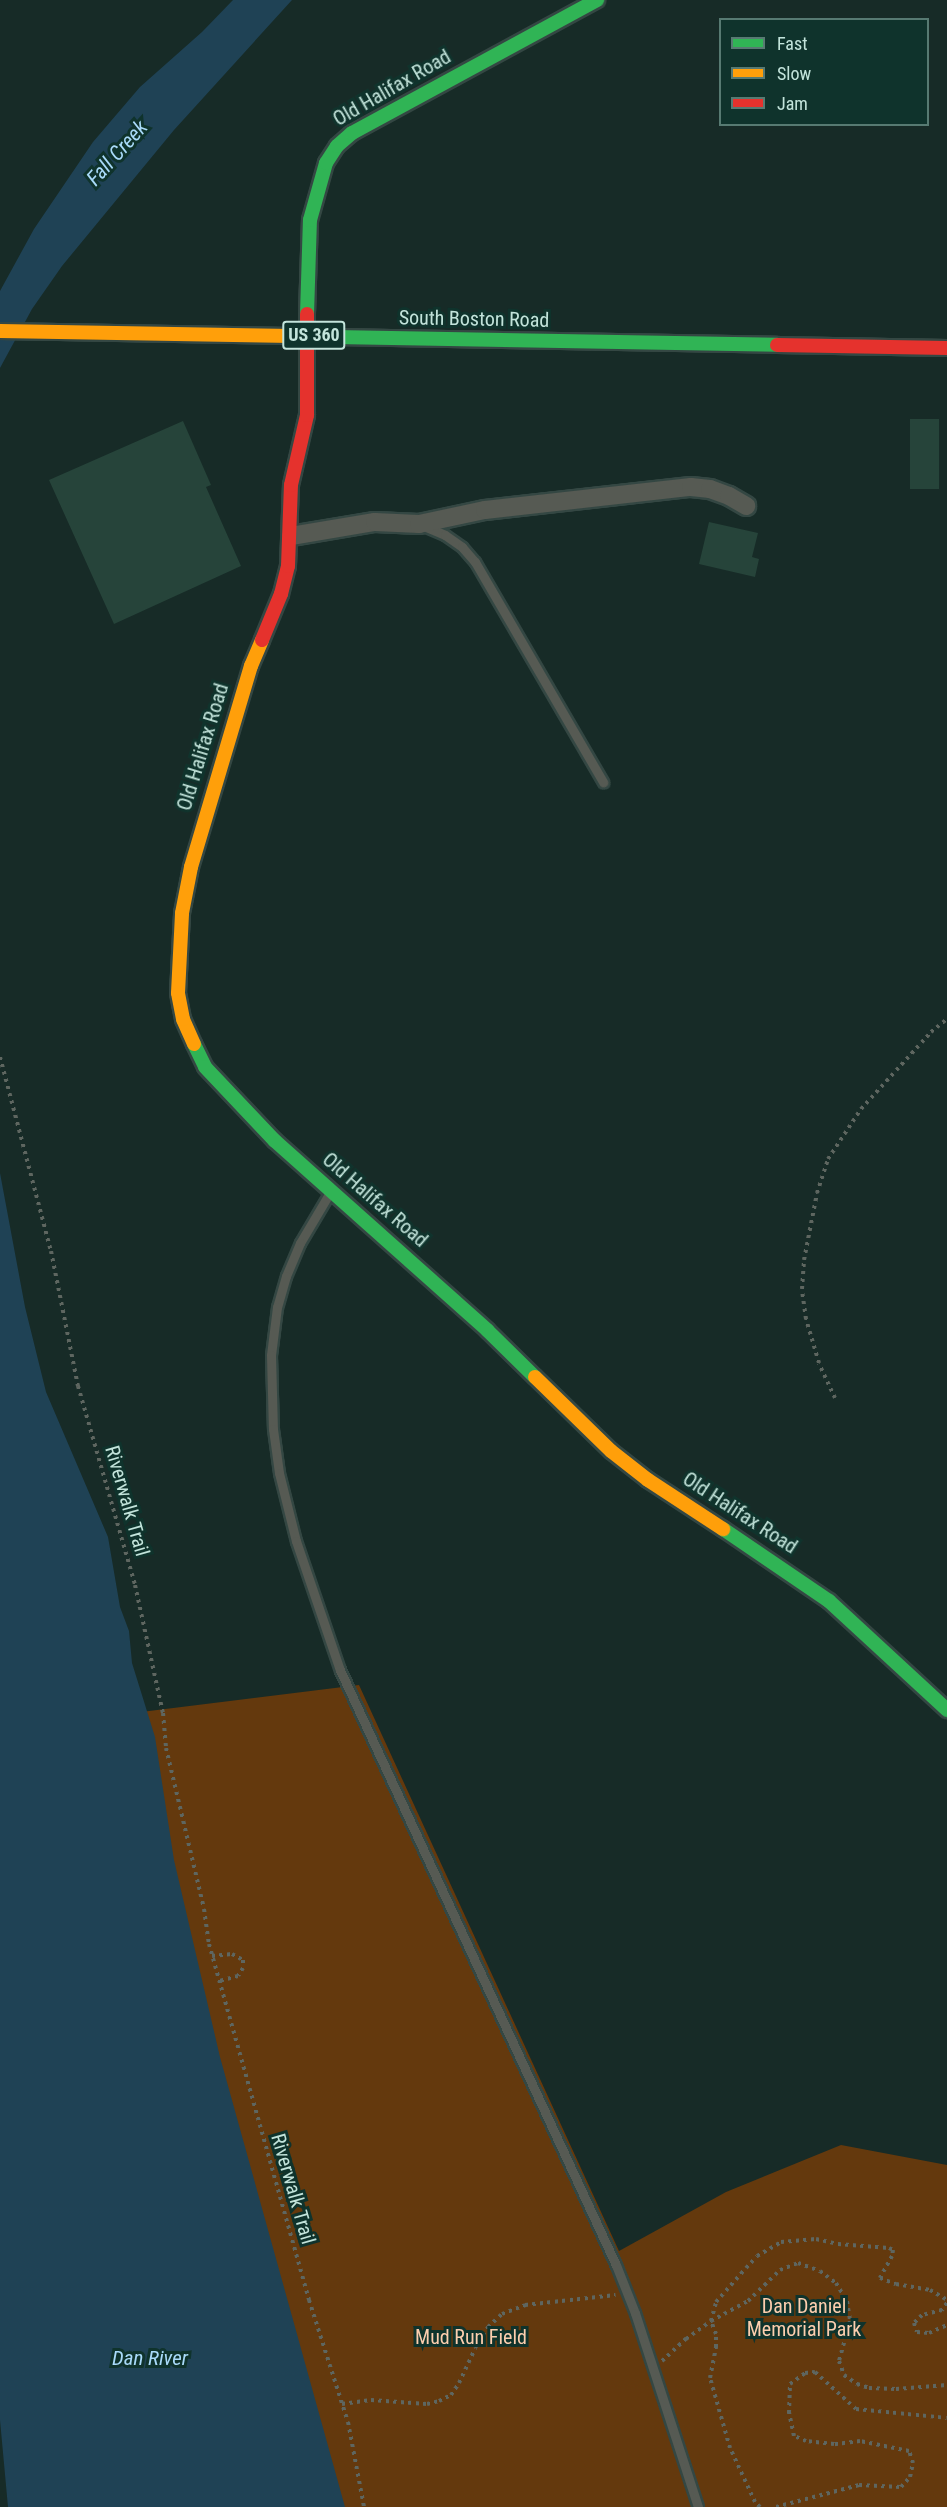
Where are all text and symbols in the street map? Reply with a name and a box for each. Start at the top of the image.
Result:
legend [719,18,929,126]
text: Fast [777,33,808,54]
street label: Old Halifax Road [329,45,455,131]
text: Slow [777,63,811,84]
text: Jam [777,93,808,114]
water label: Fall Creek [81,115,153,191]
street label: South Boston Road [399,306,549,332]
road number: US 360 [281,320,347,350]
street label: Old Halifax Road [172,681,234,813]
street label: Old Halifax Road [317,1148,433,1252]
street label: Riverwalk Trail [100,1443,154,1559]
street label: Old Halifax Road [678,1467,802,1559]
street label: Riverwalk Trail [266,2131,320,2247]
park label: Dan Daniel Memorial Park [747,2295,861,2342]
park label: Mud Run Field [415,2325,527,2349]
water label: Dan River [112,2345,188,2371]

